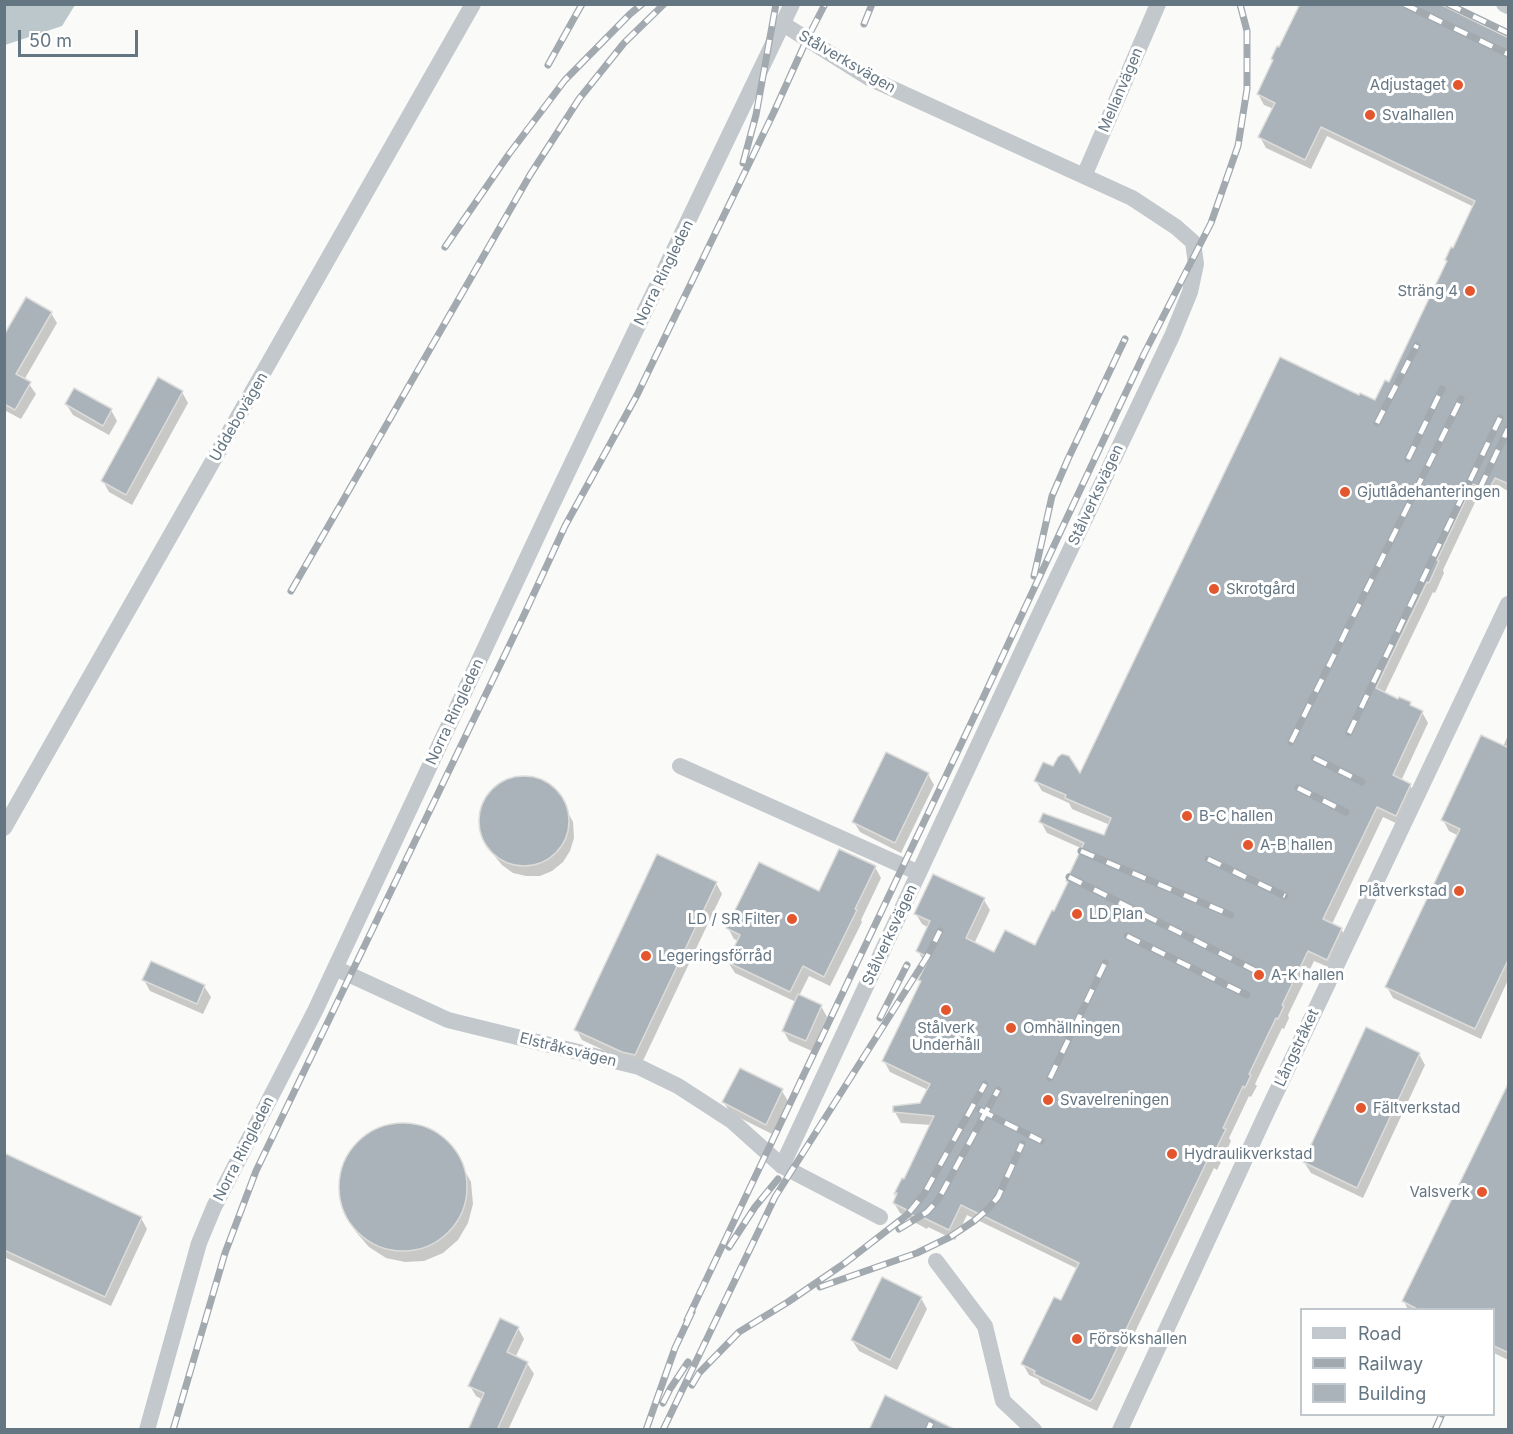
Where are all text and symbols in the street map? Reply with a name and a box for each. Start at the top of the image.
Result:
scale bar [21,18,141,56]
street label: Stålverksvägen [795,27,899,97]
text: 50 m [29,30,72,51]
street label: Mellanvägen [1095,45,1147,135]
place label: Adjustaget [1370,76,1446,94]
marker: Adjustaget [1451,78,1465,92]
place label: Svalhallen [1382,106,1454,124]
marker: Svalhallen [1363,108,1377,122]
street label: Norra Ringleden [631,217,697,329]
place label: Sträng 4 [1397,282,1458,300]
marker: Sträng 4 [1463,284,1477,298]
street label: Uddebovägen [206,369,272,465]
street label: Stålverksvägen [1065,442,1127,548]
place label: Gjutlådehanteringen [1357,483,1500,501]
marker: Gjutlådehanteringen [1338,485,1352,499]
place label: Skrotgård [1226,580,1295,598]
marker: Skrotgård [1207,582,1221,596]
street label: Norra Ringleden [423,656,487,768]
place label: B-C hallen [1199,807,1273,825]
marker: B-C hallen [1180,809,1194,823]
place label: A-B hallen [1260,836,1333,854]
marker: A-B hallen [1241,838,1255,852]
street label: Stålverksvägen [859,882,921,988]
place label: Plåtverkstad [1359,882,1447,900]
marker: Plåtverkstad [1452,884,1466,898]
place label: LD Plan [1089,905,1143,923]
marker: LD Plan [1070,907,1084,921]
place label: LD / SR Filter [688,910,780,928]
marker: LD / SR Filter [785,912,799,926]
place label: Legeringsförråd [658,947,772,965]
marker: Legeringsförråd [639,949,653,963]
place label: A-K hallen [1271,966,1344,984]
marker: A-K hallen [1252,968,1266,982]
marker: Stålverk Underhåll [939,1003,953,1017]
street label: Långstråket [1271,1006,1323,1090]
place label: Stålverk Underhåll [912,1019,980,1054]
place label: Omhällningen [1023,1019,1120,1037]
marker: Omhällningen [1004,1021,1018,1035]
street label: Elstråksvägen [518,1029,618,1071]
place label: Svavelreningen [1060,1091,1169,1109]
marker: Svavelreningen [1041,1093,1055,1107]
street label: Norra Ringleden [210,1094,278,1204]
place label: Fältverkstad [1373,1099,1460,1117]
marker: Fältverkstad [1354,1101,1368,1115]
place label: Hydraulikverkstad [1184,1145,1312,1163]
marker: Hydraulikverkstad [1165,1147,1179,1161]
place label: Valsverk [1409,1183,1470,1201]
marker: Valsverk [1475,1185,1489,1199]
legend [1300,1308,1495,1416]
text: Road [1358,1323,1401,1344]
place label: Försökshallen [1089,1330,1187,1348]
marker: Försökshallen [1070,1332,1084,1346]
text: Railway [1358,1353,1423,1374]
text: Building [1358,1383,1426,1404]

